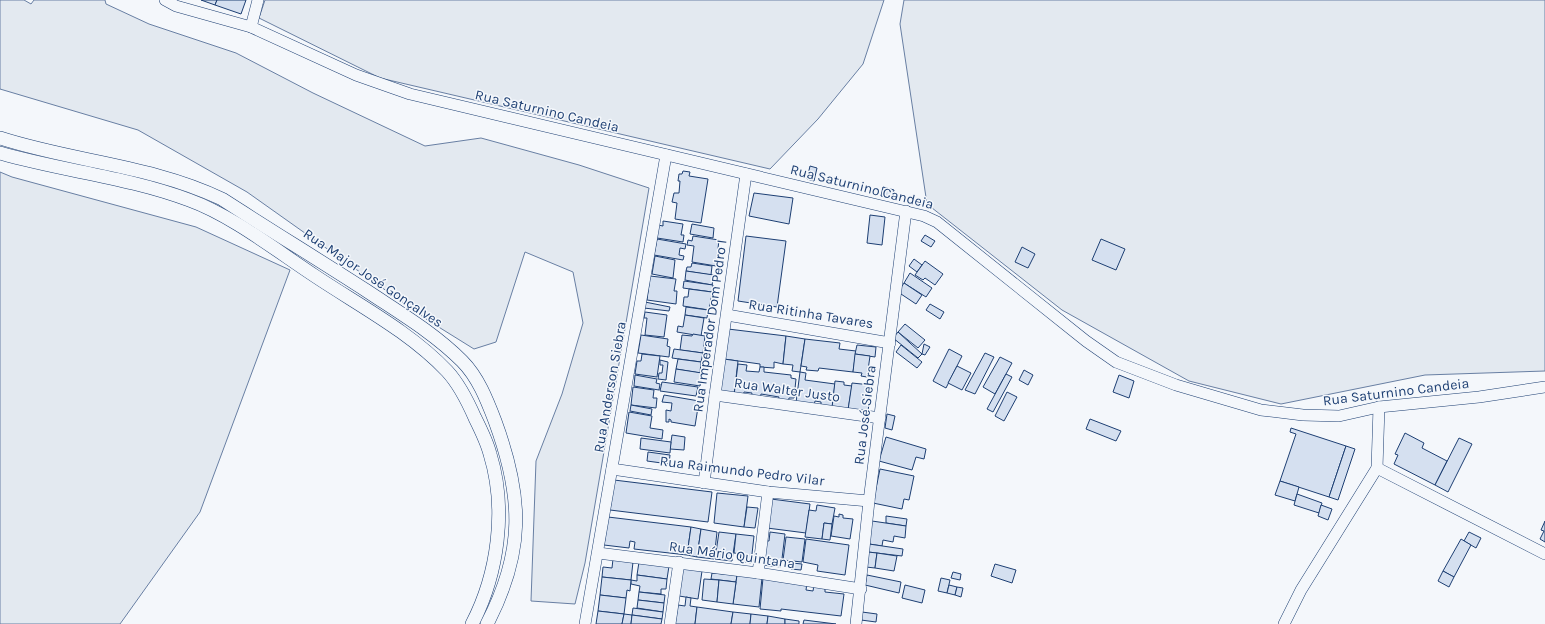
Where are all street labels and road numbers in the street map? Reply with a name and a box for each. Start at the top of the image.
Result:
street label: Rua Saturnino Candeia [473,86,621,136]
street label: Rua Saturnino Candeia [789,161,935,213]
street label: Rua Major José Gonçalves [300,225,446,331]
street label: Rua Imperador Dom Pedro I [689,239,731,413]
street label: Rua Ritinha Tavares [747,296,875,332]
street label: Rua Anderson Siebra [590,320,630,454]
street label: Rua José Siebra [850,364,880,466]
street label: Rua Walter Justo [733,374,841,406]
street label: Rua Saturnino Candeia [1322,375,1470,409]
street label: Rua Raimundo Pedro Vilar [659,452,826,490]
street label: Rua Mário Quintana [668,538,796,572]

